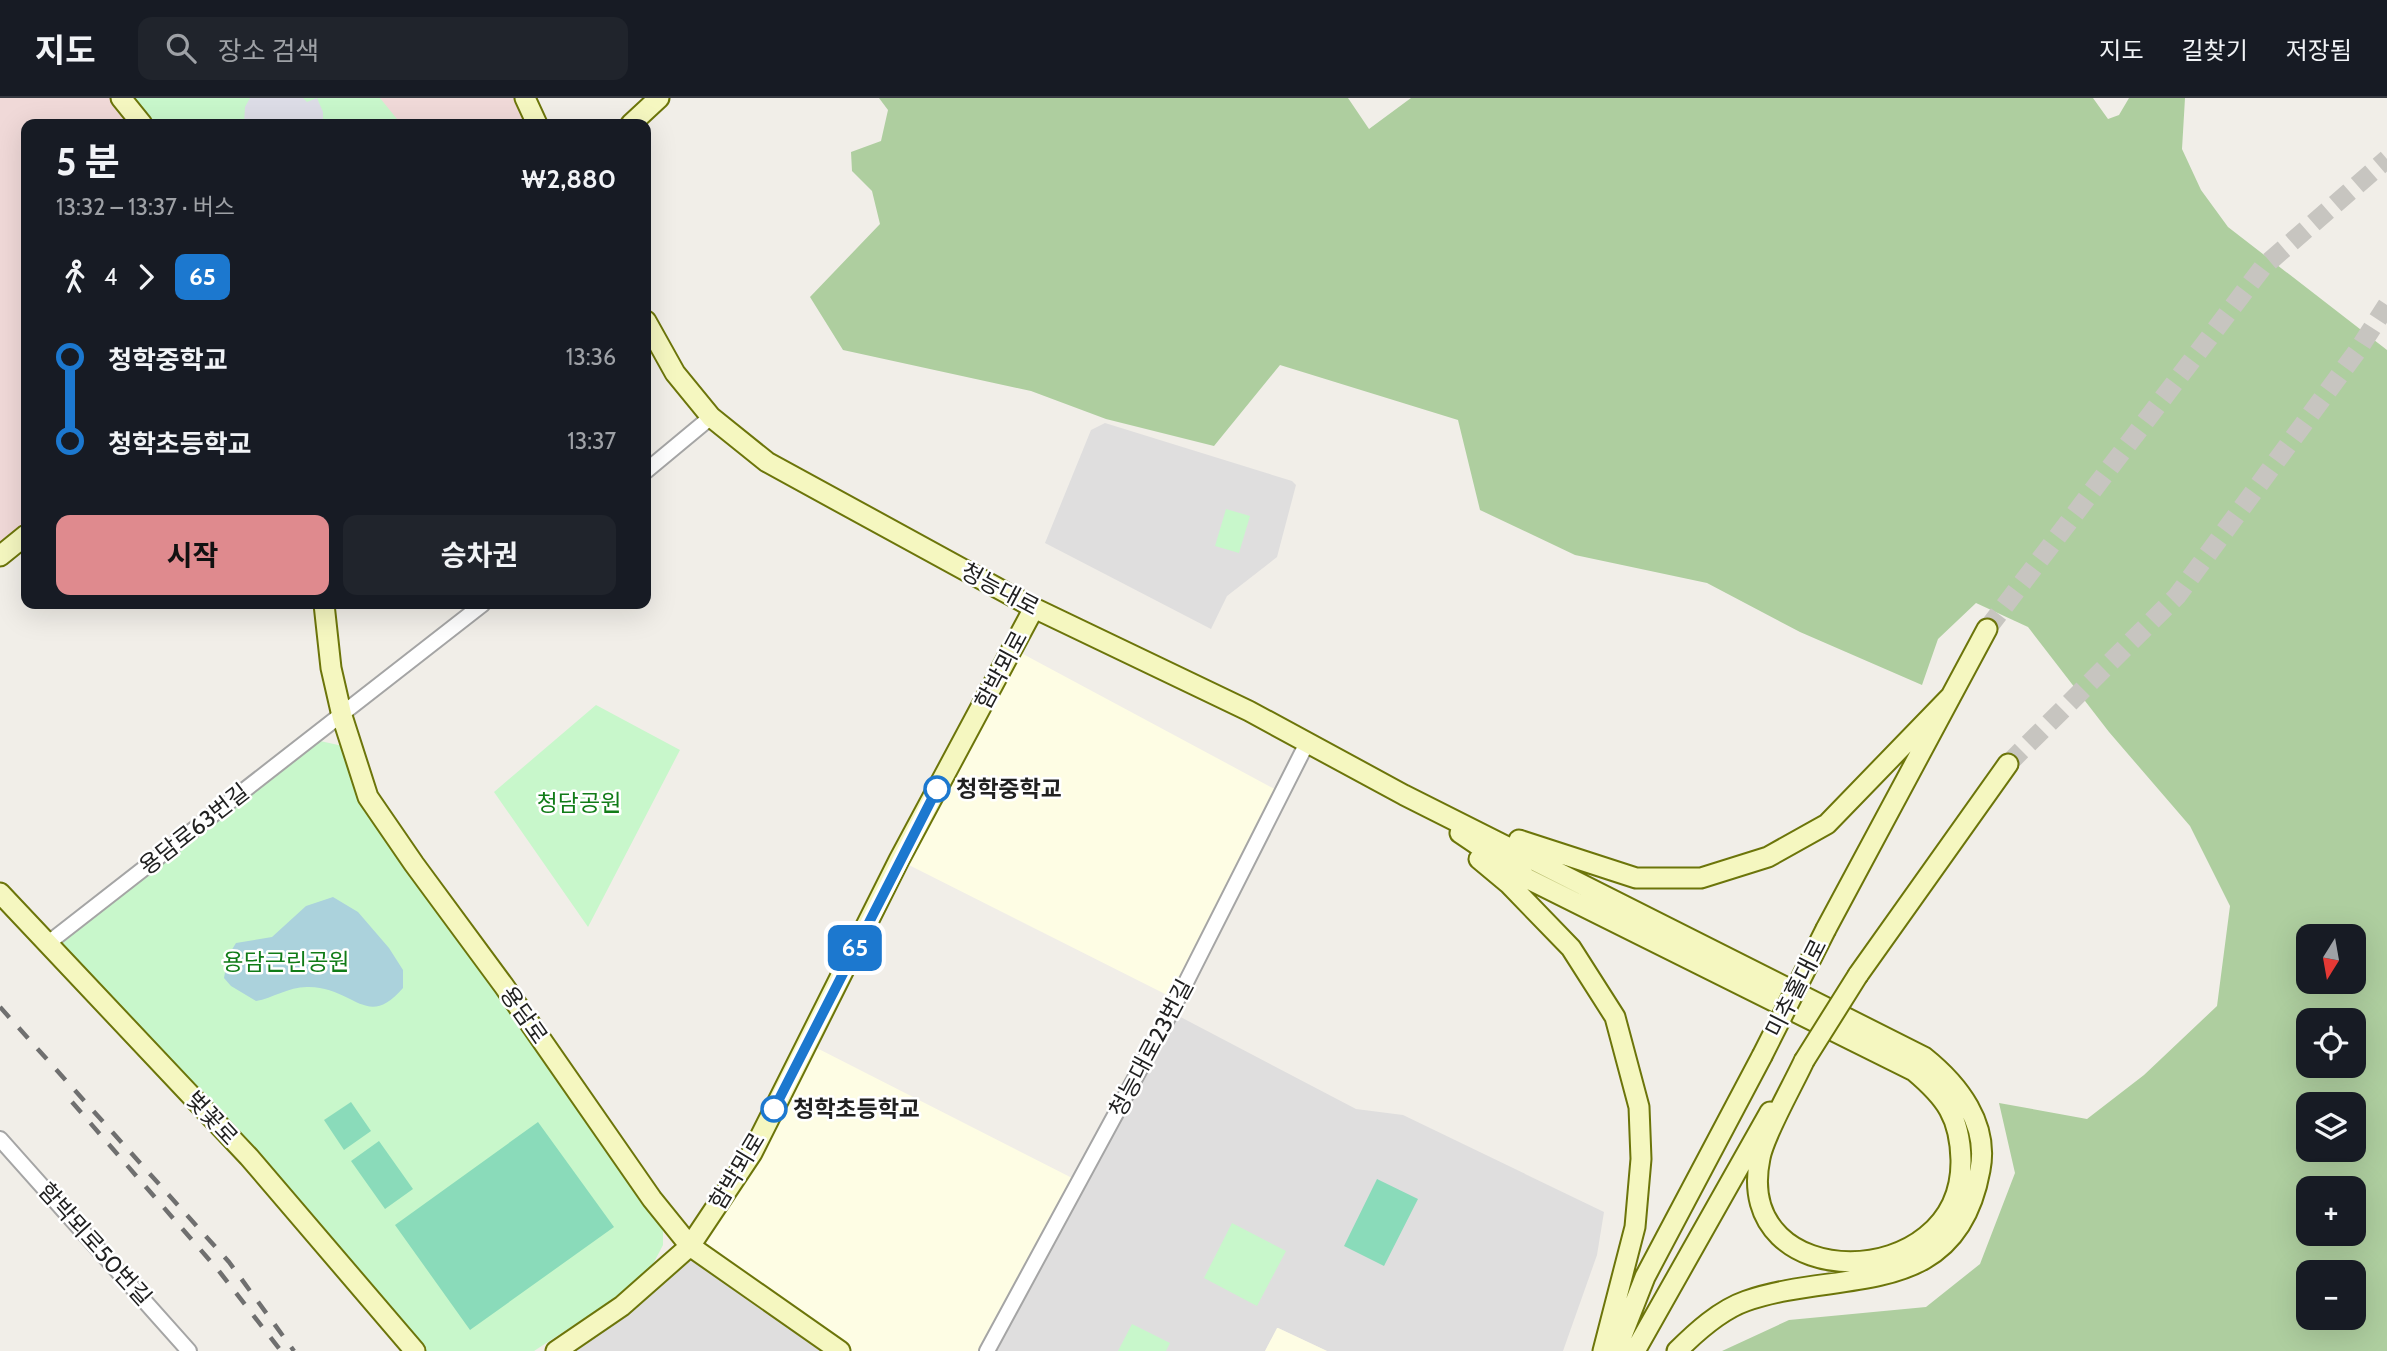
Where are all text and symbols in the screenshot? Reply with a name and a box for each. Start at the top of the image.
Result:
search box [138,17,628,80]
icon: search [162,29,200,67]
text: 지도 [35,30,96,70]
text: 장소 검색 [218,35,319,67]
text: 지도 [2099,36,2144,65]
text: 길찾기 [2182,36,2248,65]
text: 저장됨 [2286,36,2352,65]
text: 5 분 [56,138,120,185]
text: ₩2,880 [521,163,616,195]
text: 13:32 – 13:37 · 버스 [56,193,235,221]
icon: walk [56,258,94,296]
icon: forward [127,258,165,296]
text: 65 [189,262,216,291]
text: 4 [104,263,117,291]
text: 13:36 [566,343,616,371]
text: 청학중학교 [108,344,228,376]
text: 13:37 [567,427,616,455]
text: 청학초등학교 [108,428,252,460]
button: 시작 [56,515,329,595]
button: 승차권 [343,515,616,595]
street label: 청능대로 [956,557,1044,621]
street label: 함박뫼로 [969,626,1033,714]
place label: 청학중학교 [956,775,1062,803]
marker: 청학중학교 [924,776,950,802]
street label: 용담로63번길 [134,778,254,880]
park label: 청담공원 [537,789,621,817]
north arrow [2296,924,2366,994]
map controls [2296,924,2366,1330]
line badge: 65 [824,925,886,971]
text: 65 [842,933,868,962]
street label: 미추홀대로 [1760,935,1832,1041]
park label: 용담근린공원 [223,948,349,976]
street label: 청능대로23번길 [1103,975,1199,1121]
street label: 용담로 [494,981,554,1049]
button: locate [2296,1008,2366,1078]
street label: 벚꽃로 [180,1085,244,1151]
button: layers [2296,1092,2366,1162]
place label: 청학초등학교 [793,1095,920,1123]
marker: 청학초등학교 [761,1096,787,1122]
street label: 함박뫼로 [703,1128,771,1214]
button: + [2296,1176,2366,1246]
street label: 함박뫼로50번길 [33,1177,157,1311]
button: − [2296,1260,2366,1330]

